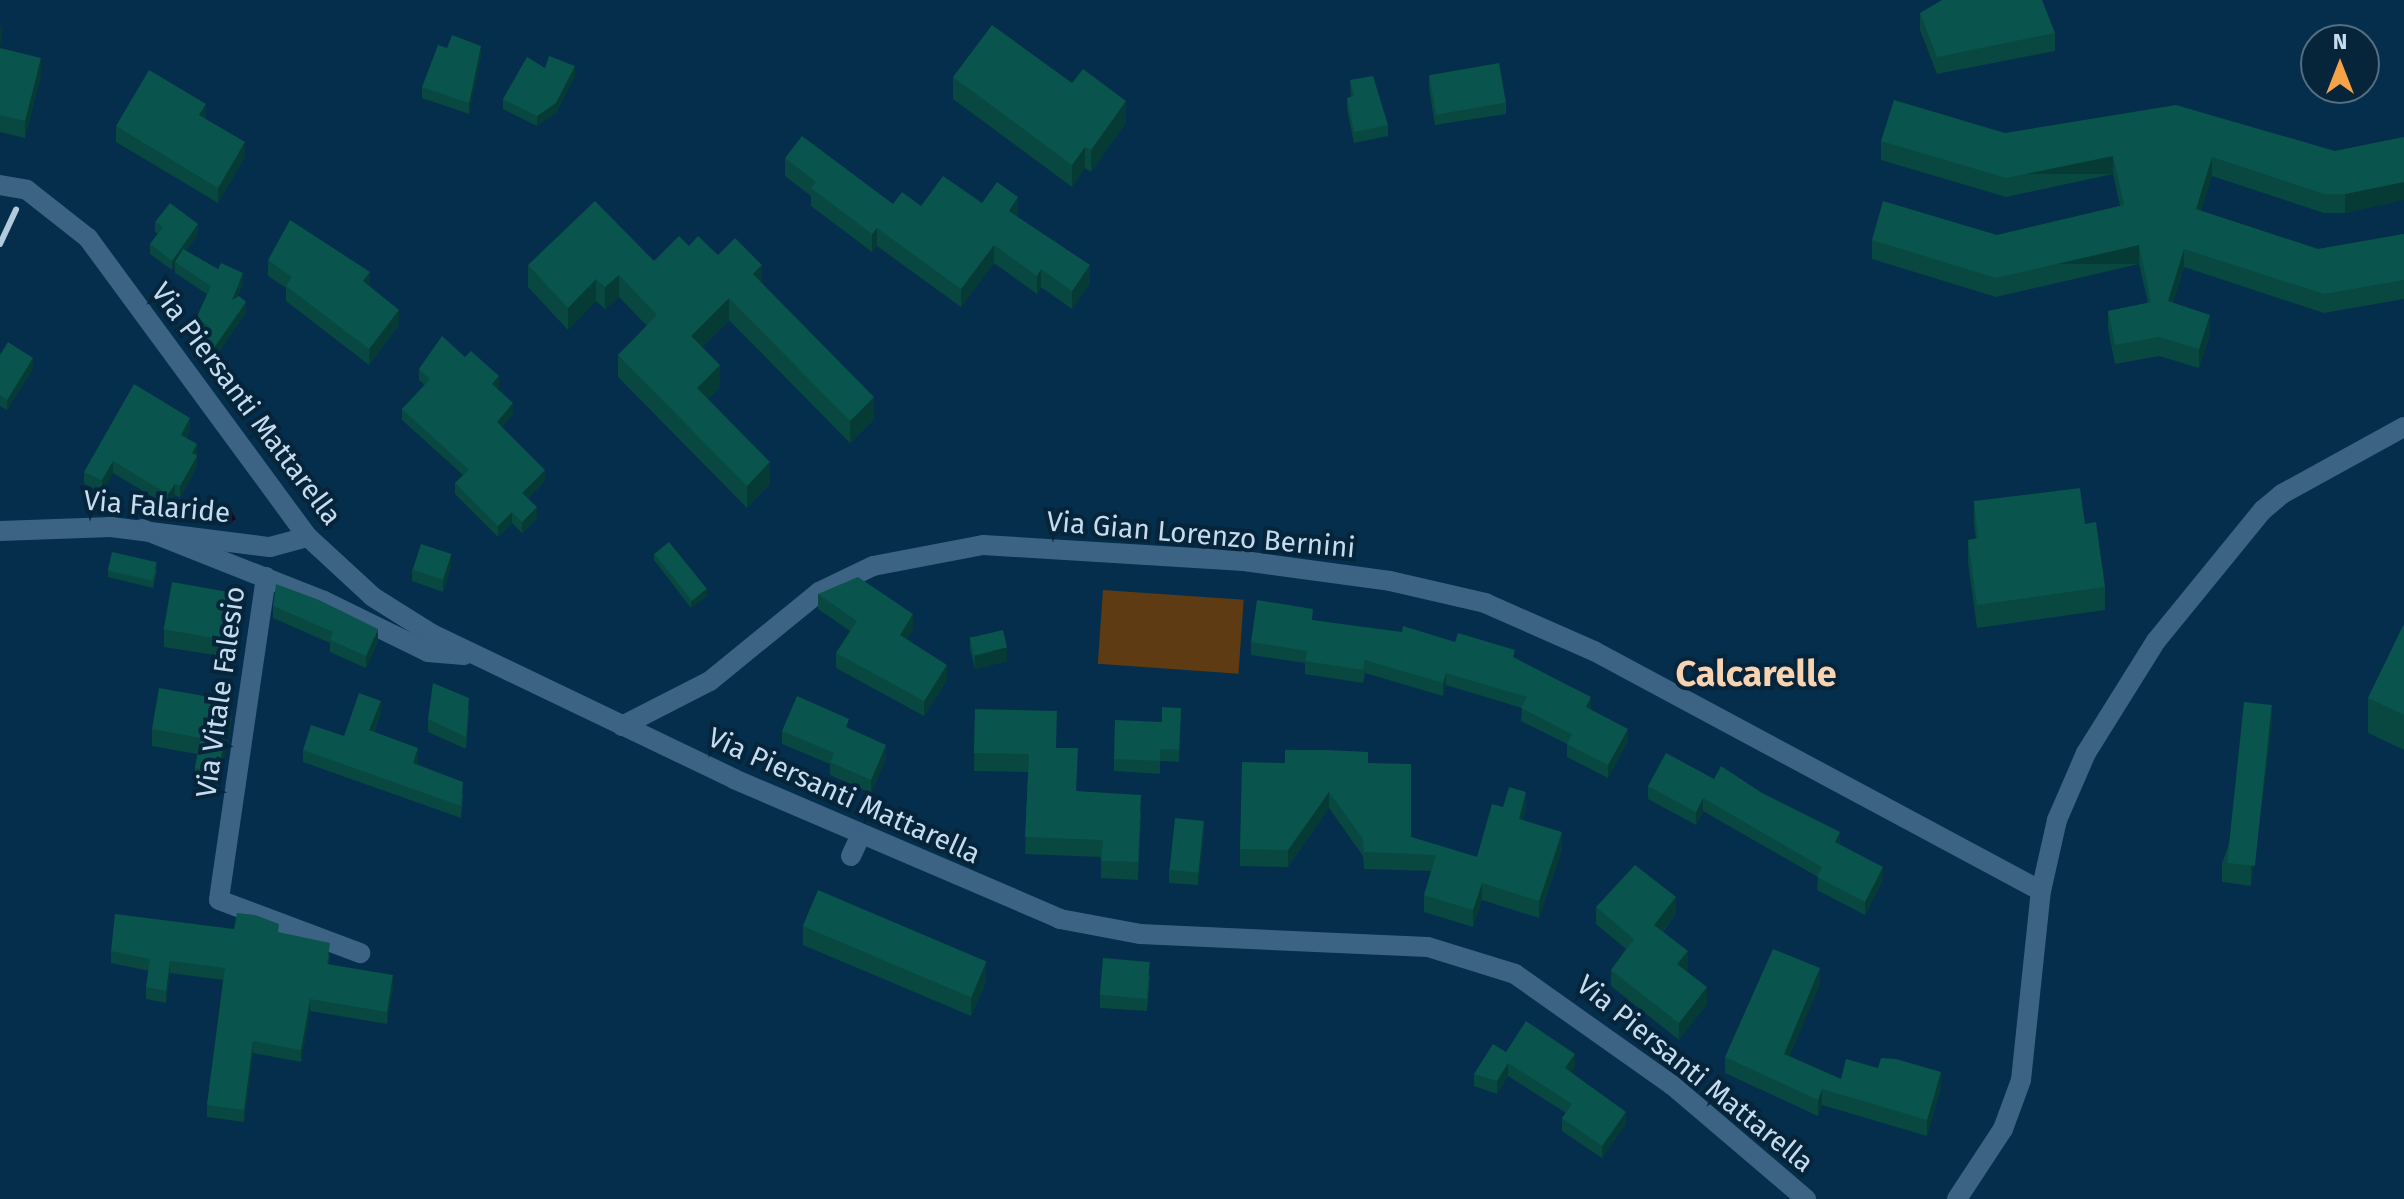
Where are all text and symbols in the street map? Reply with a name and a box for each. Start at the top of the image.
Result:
north arrow [2300,24,2380,104]
text: N [2333,28,2347,55]
street label: Via Piersanti Mattarella [144,276,348,532]
street label: Via Falaride [82,484,232,530]
street label: Via Gian Lorenzo Bernini [1045,505,1357,565]
street label: Via Vitale Falesio [190,584,252,800]
district label: Calcarelle [1675,653,1837,697]
street label: Via Piersanti Mattarella [703,721,985,871]
street label: Via Piersanti Mattarella [1570,968,1820,1180]

